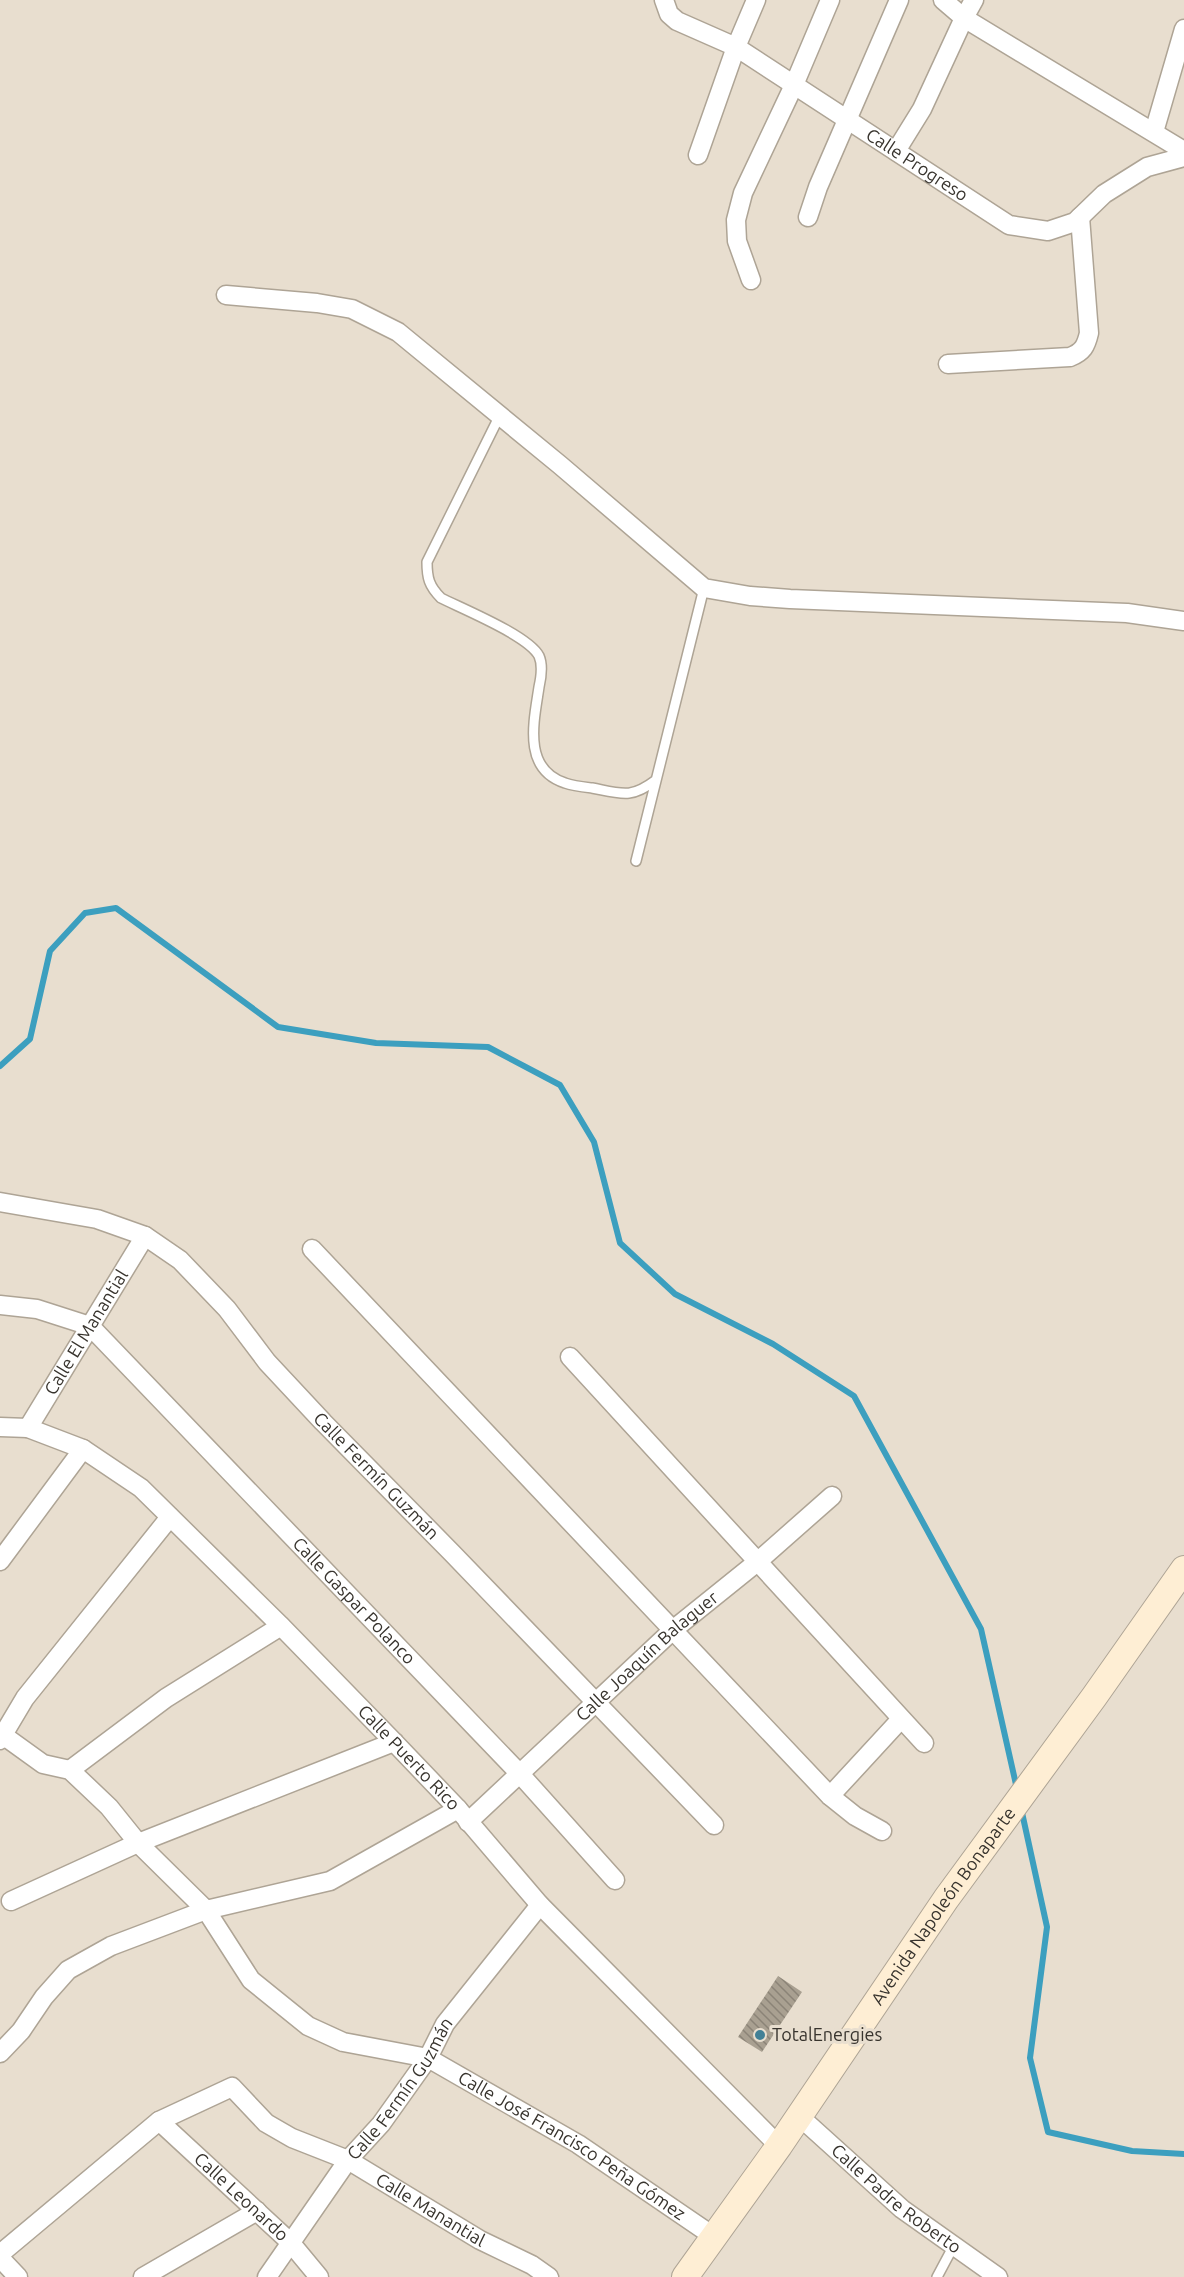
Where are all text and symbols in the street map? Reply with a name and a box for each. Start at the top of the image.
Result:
street label: Calle Progreso [863,124,972,205]
street label: Calle El Manantial [40,1265,131,1398]
street label: Calle Fermín Guzmán [310,1408,444,1543]
street label: Calle Gaspar Polanco [289,1533,420,1668]
street label: Calle Joaquín Balaguer [571,1587,722,1725]
street label: Calle Puerto Rico [355,1701,465,1814]
street label: Avenida Napoleón Bonaparte [866,1803,1019,2008]
street label: Calle Fermín Guzmán [342,2013,456,2163]
place label: TotalEnergies [772,2024,882,2044]
marker: TotalEnergies [753,2028,767,2042]
street label: Calle José Francisco Peña Gómez [455,2066,690,2223]
street label: Calle Padre Roberto [828,2139,966,2257]
street label: Calle Leonardo [191,2148,293,2245]
street label: Calle Manantial [373,2168,489,2250]

